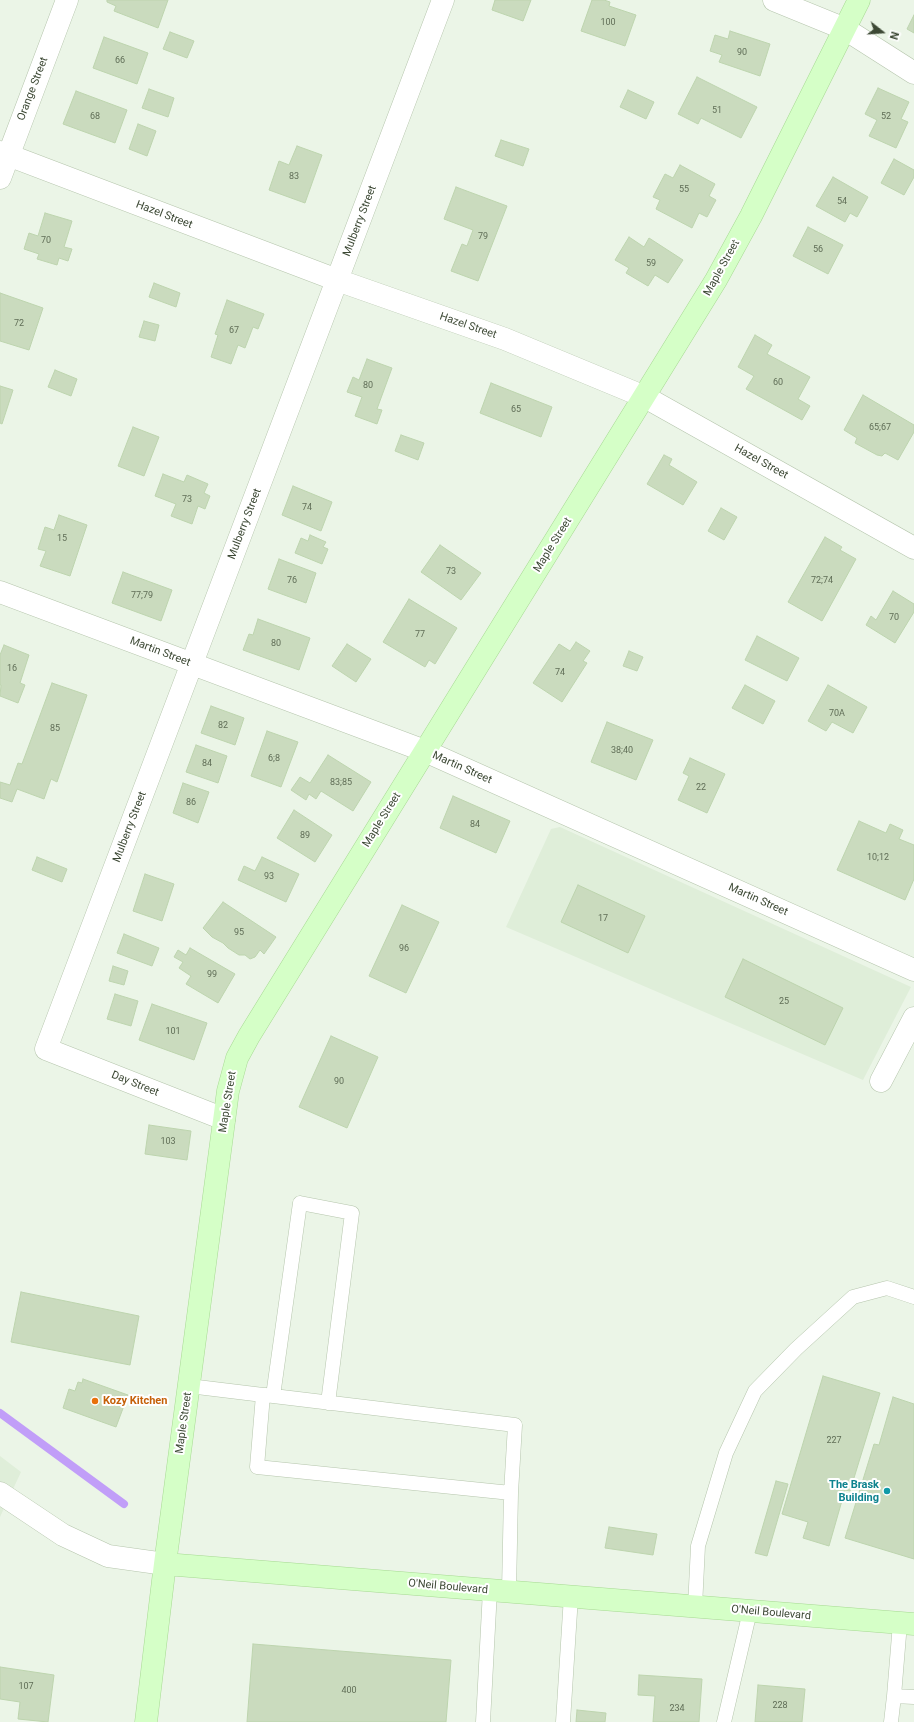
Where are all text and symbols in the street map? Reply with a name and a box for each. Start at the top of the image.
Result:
north arrow [862,12,902,52]
house number: 100 [600,18,616,28]
text: N [887,30,901,41]
house number: 90 [737,48,747,58]
street label: Orange Street [15,55,51,123]
house number: 66 [115,56,125,66]
house number: 51 [712,106,722,116]
house number: 68 [90,112,100,122]
house number: 52 [881,112,891,122]
house number: 83 [289,172,299,182]
street label: Mulberry Street [340,184,380,258]
house number: 55 [679,185,689,195]
house number: 54 [837,197,847,207]
street label: Hazel Street [134,198,194,232]
house number: 79 [478,232,488,242]
house number: 70 [41,236,51,246]
street label: Maple Street [701,238,743,298]
house number: 56 [813,245,823,255]
house number: 59 [646,259,656,269]
street label: Hazel Street [438,310,498,342]
house number: 72 [14,319,24,329]
house number: 67 [229,326,239,336]
house number: 60 [773,378,783,388]
house number: 80 [363,381,373,391]
house number: 65 [511,405,521,415]
house number: 65;67 [869,423,891,433]
street label: Hazel Street [732,442,790,482]
street label: Mulberry Street [225,487,265,561]
house number: 73 [182,495,192,505]
house number: 74 [302,503,312,513]
street label: Maple Street [531,515,575,575]
house number: 15 [57,534,67,544]
house number: 73 [446,567,456,577]
house number: 76 [287,576,297,586]
house number: 72;74 [811,576,833,586]
house number: 77;79 [131,591,153,601]
house number: 70 [889,613,899,623]
house number: 77 [415,630,425,640]
street label: Martin Street [128,634,192,670]
house number: 80 [271,639,281,649]
house number: 16 [7,664,17,674]
house number: 74 [555,668,565,678]
house number: 70A [829,709,845,719]
house number: 82 [218,721,228,731]
house number: 85 [50,724,60,734]
house number: 38;40 [611,746,633,756]
street label: Martin Street [430,749,494,787]
house number: 6;8 [268,754,280,764]
house number: 84 [202,759,212,769]
house number: 83;85 [330,778,352,788]
house number: 22 [696,783,706,793]
street label: Mulberry Street [110,790,150,864]
street label: Maple Street [360,790,404,850]
house number: 86 [186,798,196,808]
house number: 84 [470,820,480,830]
house number: 89 [300,831,310,841]
house number: 10;12 [867,853,889,863]
house number: 93 [264,872,274,882]
street label: Martin Street [726,881,790,919]
house number: 17 [598,914,608,924]
house number: 95 [234,928,244,938]
house number: 96 [399,944,409,954]
house number: 99 [207,970,217,980]
house number: 25 [779,997,789,1007]
house number: 101 [165,1027,181,1037]
street label: Day Street [109,1069,161,1099]
street label: Maple Street [217,1070,239,1134]
house number: 90 [334,1077,344,1087]
house number: 103 [160,1137,176,1147]
street label: Maple Street [173,1391,195,1455]
place label: Kozy Kitchen [103,1394,167,1408]
marker: Kozy Kitchen [90,1396,100,1406]
house number: 227 [826,1436,842,1446]
place label: The Brask Building [829,1478,879,1504]
marker: The Brask Building [882,1486,892,1496]
street label: O'Neil Boulevard [408,1577,488,1597]
street label: O'Neil Boulevard [731,1603,811,1623]
house number: 107 [18,1682,34,1692]
house number: 400 [341,1686,357,1696]
house number: 228 [772,1701,788,1711]
house number: 234 [669,1704,685,1714]

